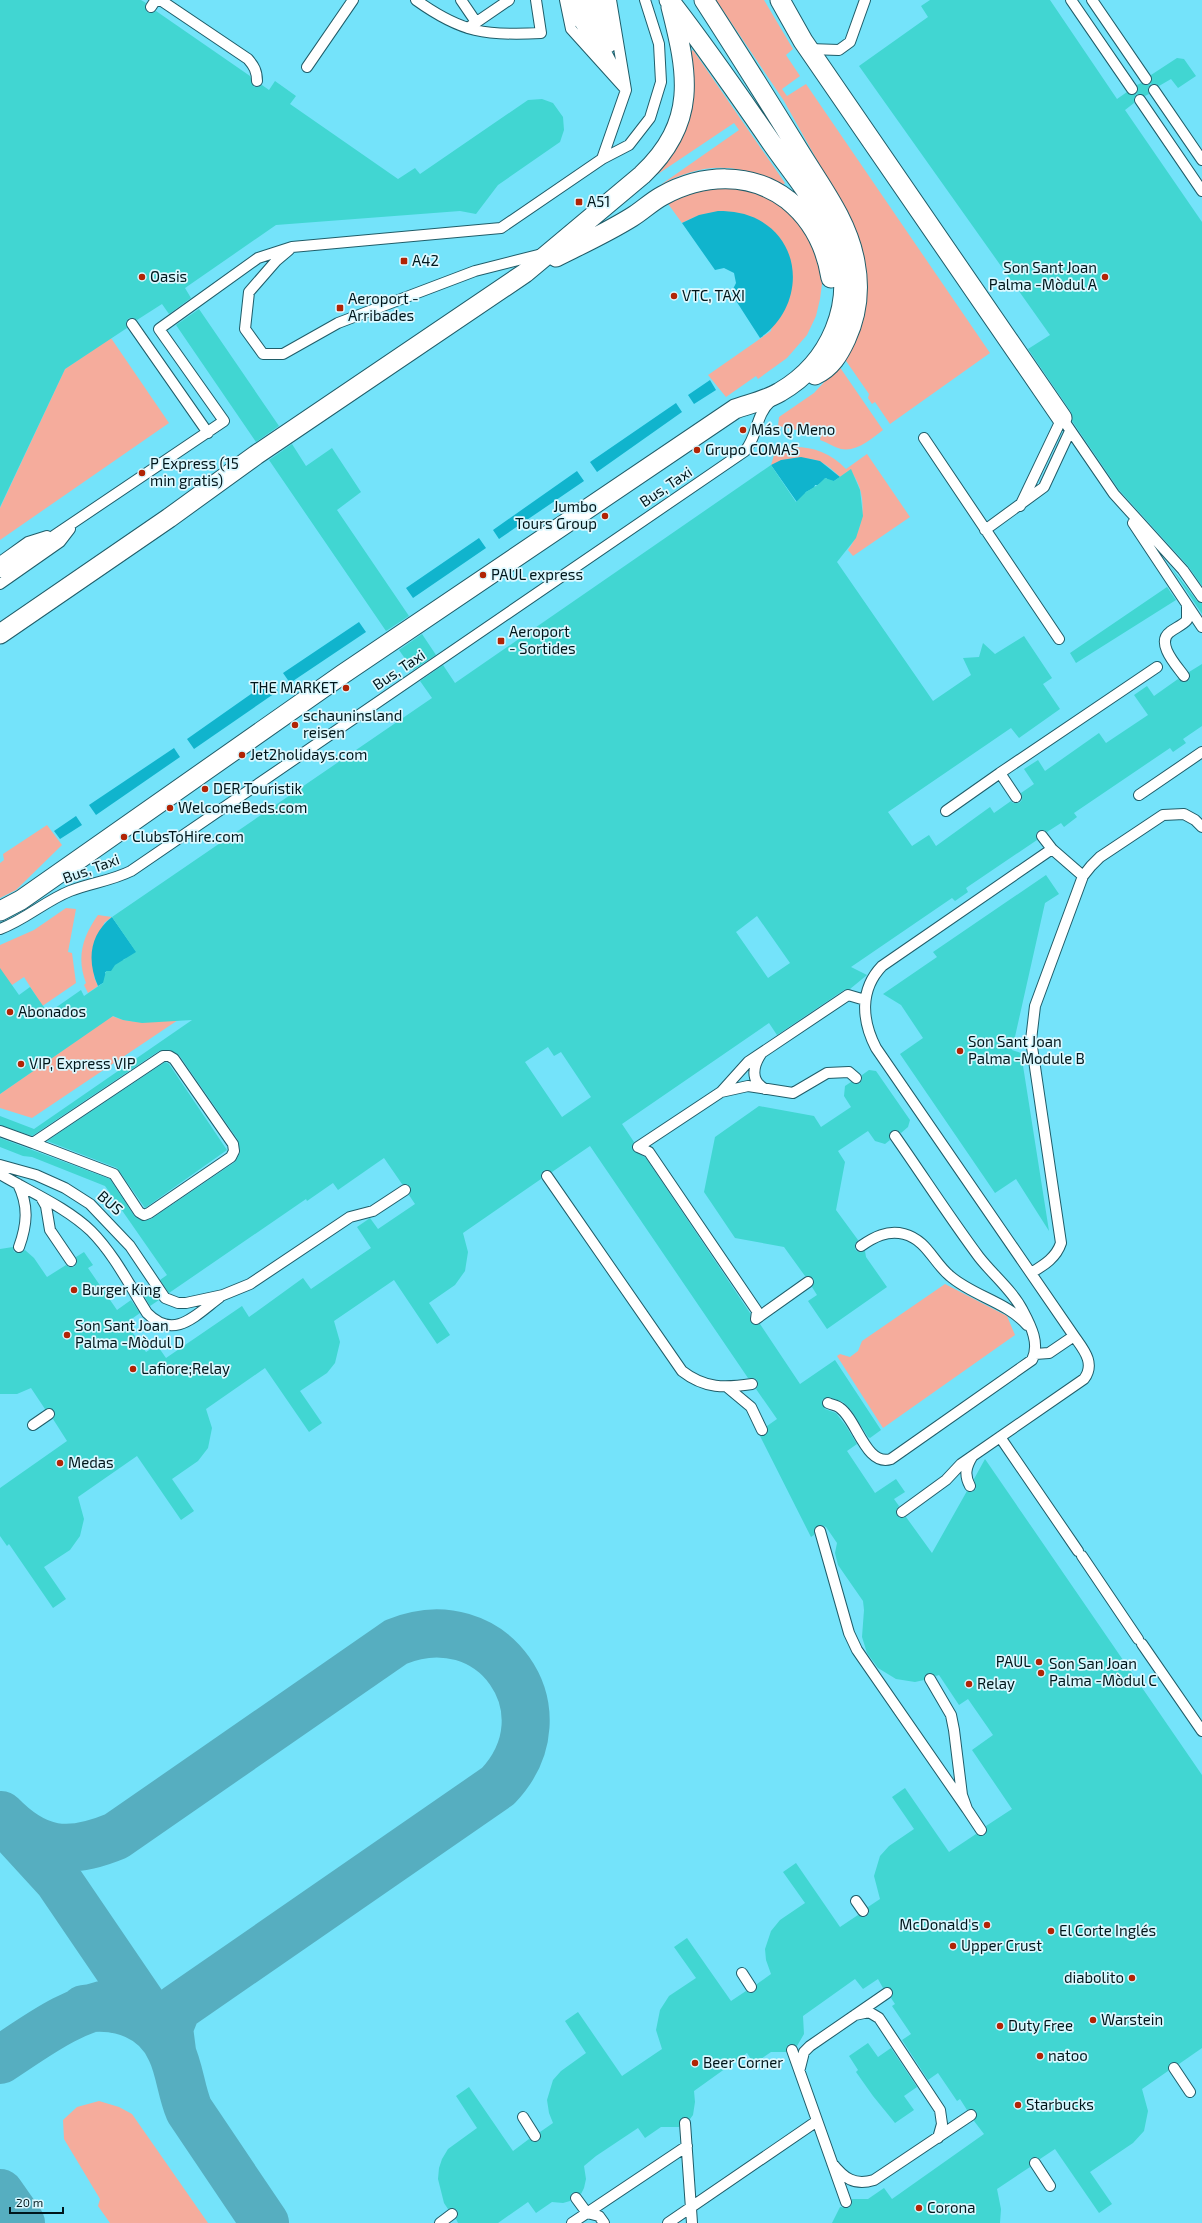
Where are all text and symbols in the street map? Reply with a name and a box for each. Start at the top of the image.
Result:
place label: A51 [587,192,610,210]
marker: A51 [574,197,584,207]
place label: A42 [412,251,439,269]
marker: A42 [399,256,409,266]
place label: Son Sant Joan Palma -Mòdul A [989,258,1098,293]
place label: Oasis [150,267,187,285]
marker: Oasis [137,272,147,282]
marker: Son Sant Joan Palma -Mòdul A [1100,272,1110,282]
place label: VTC, TAXI [682,286,745,304]
place label: Aeroport - Arribades [348,289,419,324]
marker: VTC, TAXI [669,291,679,301]
marker: Aeroport - Arribades [335,303,345,313]
place label: Más Q Meno [751,420,835,439]
marker: Más Q Meno [738,425,748,435]
place label: Grupo COMAS [705,440,799,458]
marker: Grupo COMAS [692,445,702,455]
place label: P Express (15 min gratis) [150,454,239,489]
street label: Bus, Taxi [636,462,695,510]
marker: P Express (15 min gratis) [137,468,147,478]
place label: Jumbo Tours Group [515,497,597,532]
marker: Jumbo Tours Group [600,511,610,521]
place label: PAUL express [491,565,583,583]
marker: PAUL express [478,570,488,580]
place label: Aeroport - Sortides [509,622,576,657]
marker: Aeroport - Sortides [496,636,506,646]
street label: Bus, Taxi [369,645,428,693]
place label: THE MARKET [250,678,338,696]
marker: THE MARKET [341,683,351,693]
place label: schauninsland reisen [303,706,402,741]
marker: schauninsland reisen [290,720,300,730]
place label: Jet2holidays.com [250,745,367,763]
marker: Jet2holidays.com [237,750,247,760]
place label: DER Touristik [213,779,303,797]
marker: DER Touristik [200,784,210,794]
place label: WelcomeBeds.com [178,798,307,816]
marker: WelcomeBeds.com [165,803,175,813]
place label: ClubsToHire.com [132,827,244,845]
marker: ClubsToHire.com [119,832,129,842]
street label: Bus, Taxi [60,850,121,887]
place label: Abonados [18,1002,86,1020]
marker: Abonados [5,1007,15,1017]
place label: Son Sant Joan Palma -Module B [968,1032,1085,1067]
marker: Son Sant Joan Palma -Module B [955,1046,965,1056]
place label: VIP, Express VIP [29,1054,136,1072]
marker: VIP, Express VIP [16,1059,26,1069]
street label: BUS [94,1186,127,1218]
place label: Burger King [82,1280,162,1298]
marker: Burger King [69,1285,79,1295]
place label: Son Sant Joan Palma -Mòdul D [75,1316,184,1351]
marker: Son Sant Joan Palma -Mòdul D [62,1330,72,1340]
place label: Lafiore;Relay [141,1359,230,1377]
marker: Lafiore;Relay [128,1364,138,1374]
place label: Medas [68,1453,114,1471]
marker: Medas [55,1458,65,1468]
place label: PAUL [996,1652,1031,1670]
place label: Son San Joan Palma -Mòdul C [1049,1654,1157,1689]
marker: PAUL [1034,1657,1044,1667]
marker: Son San Joan Palma -Mòdul C [1036,1668,1046,1678]
place label: Relay [977,1674,1015,1692]
marker: Relay [964,1679,974,1689]
place label: McDonald's [899,1915,979,1933]
marker: McDonald's [982,1920,992,1930]
place label: El Corte Inglés [1059,1921,1156,1939]
marker: El Corte Inglés [1046,1926,1056,1936]
place label: Upper Crust [961,1936,1042,1954]
marker: Upper Crust [948,1941,958,1951]
place label: diabolito [1064,1968,1124,1986]
marker: diabolito [1127,1973,1137,1983]
place label: Warstein [1101,2010,1163,2028]
marker: Warstein [1088,2015,1098,2025]
place label: Duty Free [1008,2016,1073,2034]
marker: Duty Free [995,2021,1005,2031]
place label: natoo [1048,2046,1088,2064]
marker: natoo [1035,2051,1045,2061]
place label: Beer Corner [703,2053,783,2071]
marker: Beer Corner [690,2058,700,2068]
place label: Starbucks [1026,2095,1094,2113]
marker: Starbucks [1013,2100,1023,2110]
scale bar [10,2189,63,2215]
text: 20 m [16,2195,43,2209]
place label: Corona [927,2198,975,2216]
marker: Corona [914,2203,924,2213]

